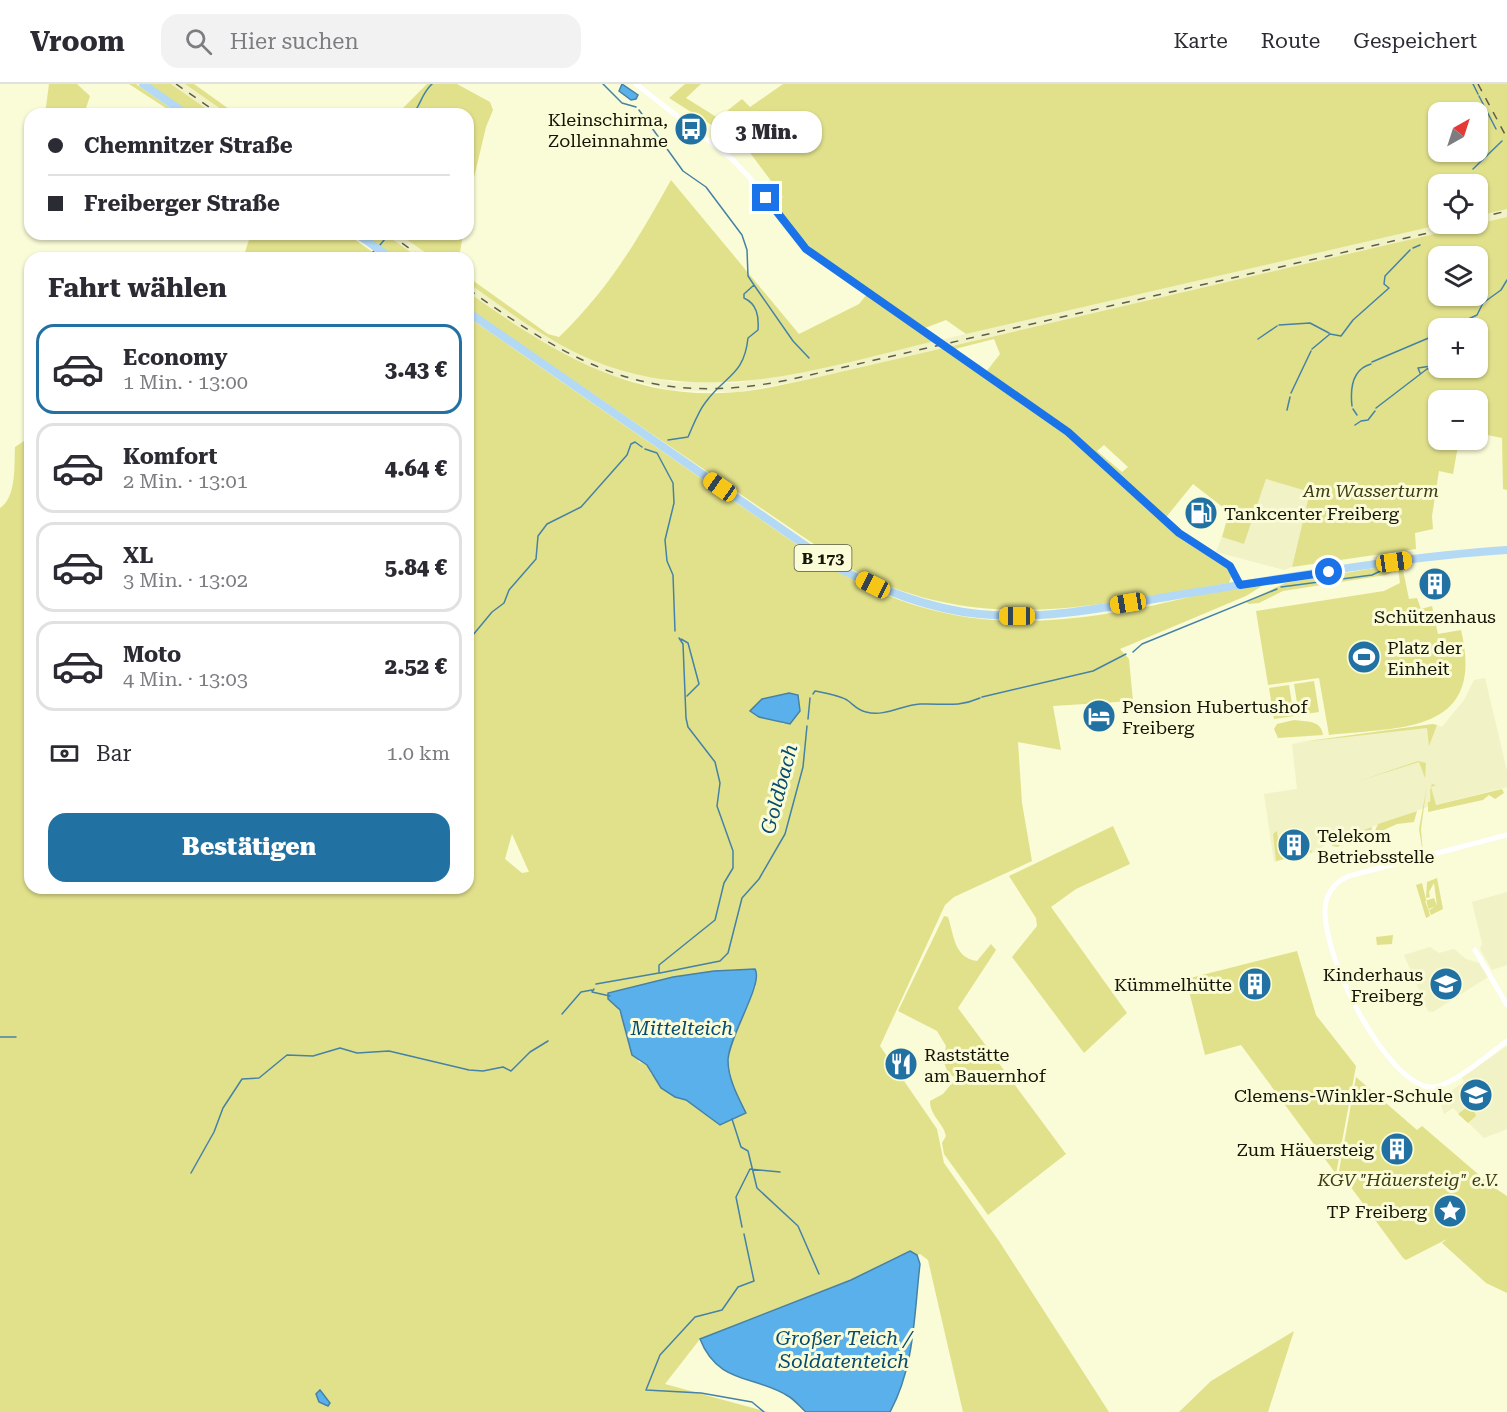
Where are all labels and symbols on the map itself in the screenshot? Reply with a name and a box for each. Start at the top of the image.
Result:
north arrow [1428,102,1488,162]
place label: Kleinschirma, Zolleinnahme [548,109,668,151]
bus stop icon: Kleinschirma, Zolleinnahme [673,111,709,147]
callout: 3 Min. [710,111,822,153]
route end [752,184,779,211]
car [700,469,740,505]
park label: Am Wasserturm [1302,480,1439,501]
fuel station icon: Tankcenter Freiberg [1183,495,1219,531]
place label: Tankcenter Freiberg [1224,503,1400,524]
road number: B 173 [794,545,852,571]
car [1375,551,1413,573]
route start [1315,558,1342,585]
building icon: Schützenhaus [1417,566,1453,602]
car [853,569,893,601]
car [1109,591,1147,615]
place label: Schützenhaus [1374,606,1496,627]
car [999,607,1035,625]
place label: Platz der Einheit [1387,637,1462,679]
sports icon: Platz der Einheit [1346,639,1382,675]
place label: Pension Hubertushof Freiberg [1122,696,1308,738]
hotel icon: Pension Hubertushof Freiberg [1081,698,1117,734]
water label: Goldbach [755,741,803,837]
place label: Telekom Betriebsstelle [1317,825,1435,867]
building icon: Telekom Betriebsstelle [1276,827,1312,863]
place label: Kinderhaus Freiberg [1323,964,1424,1006]
building icon: Kümmelhütte [1237,966,1273,1002]
school or university icon: Kinderhaus Freiberg [1428,966,1464,1002]
place label: Kümmelhütte [1114,974,1232,995]
water label: Mittelteich [630,1016,733,1040]
place label: Raststätte am Bauernhof [924,1044,1047,1086]
restaurant icon: Raststätte am Bauernhof [883,1046,919,1082]
school or university icon: Clemens-Winkler-Schule [1458,1077,1494,1113]
place label: Clemens-Winkler-Schule [1234,1085,1453,1106]
building icon: Zum Häuersteig [1379,1131,1415,1167]
place label: Zum Häuersteig [1237,1139,1375,1160]
park label: KGV "Häuersteig" e.V. [1317,1169,1498,1190]
place icon: TP Freiberg [1432,1193,1468,1229]
place label: TP Freiberg [1326,1201,1428,1222]
water label: Großer Teich / Soldatenteich [776,1326,914,1373]

